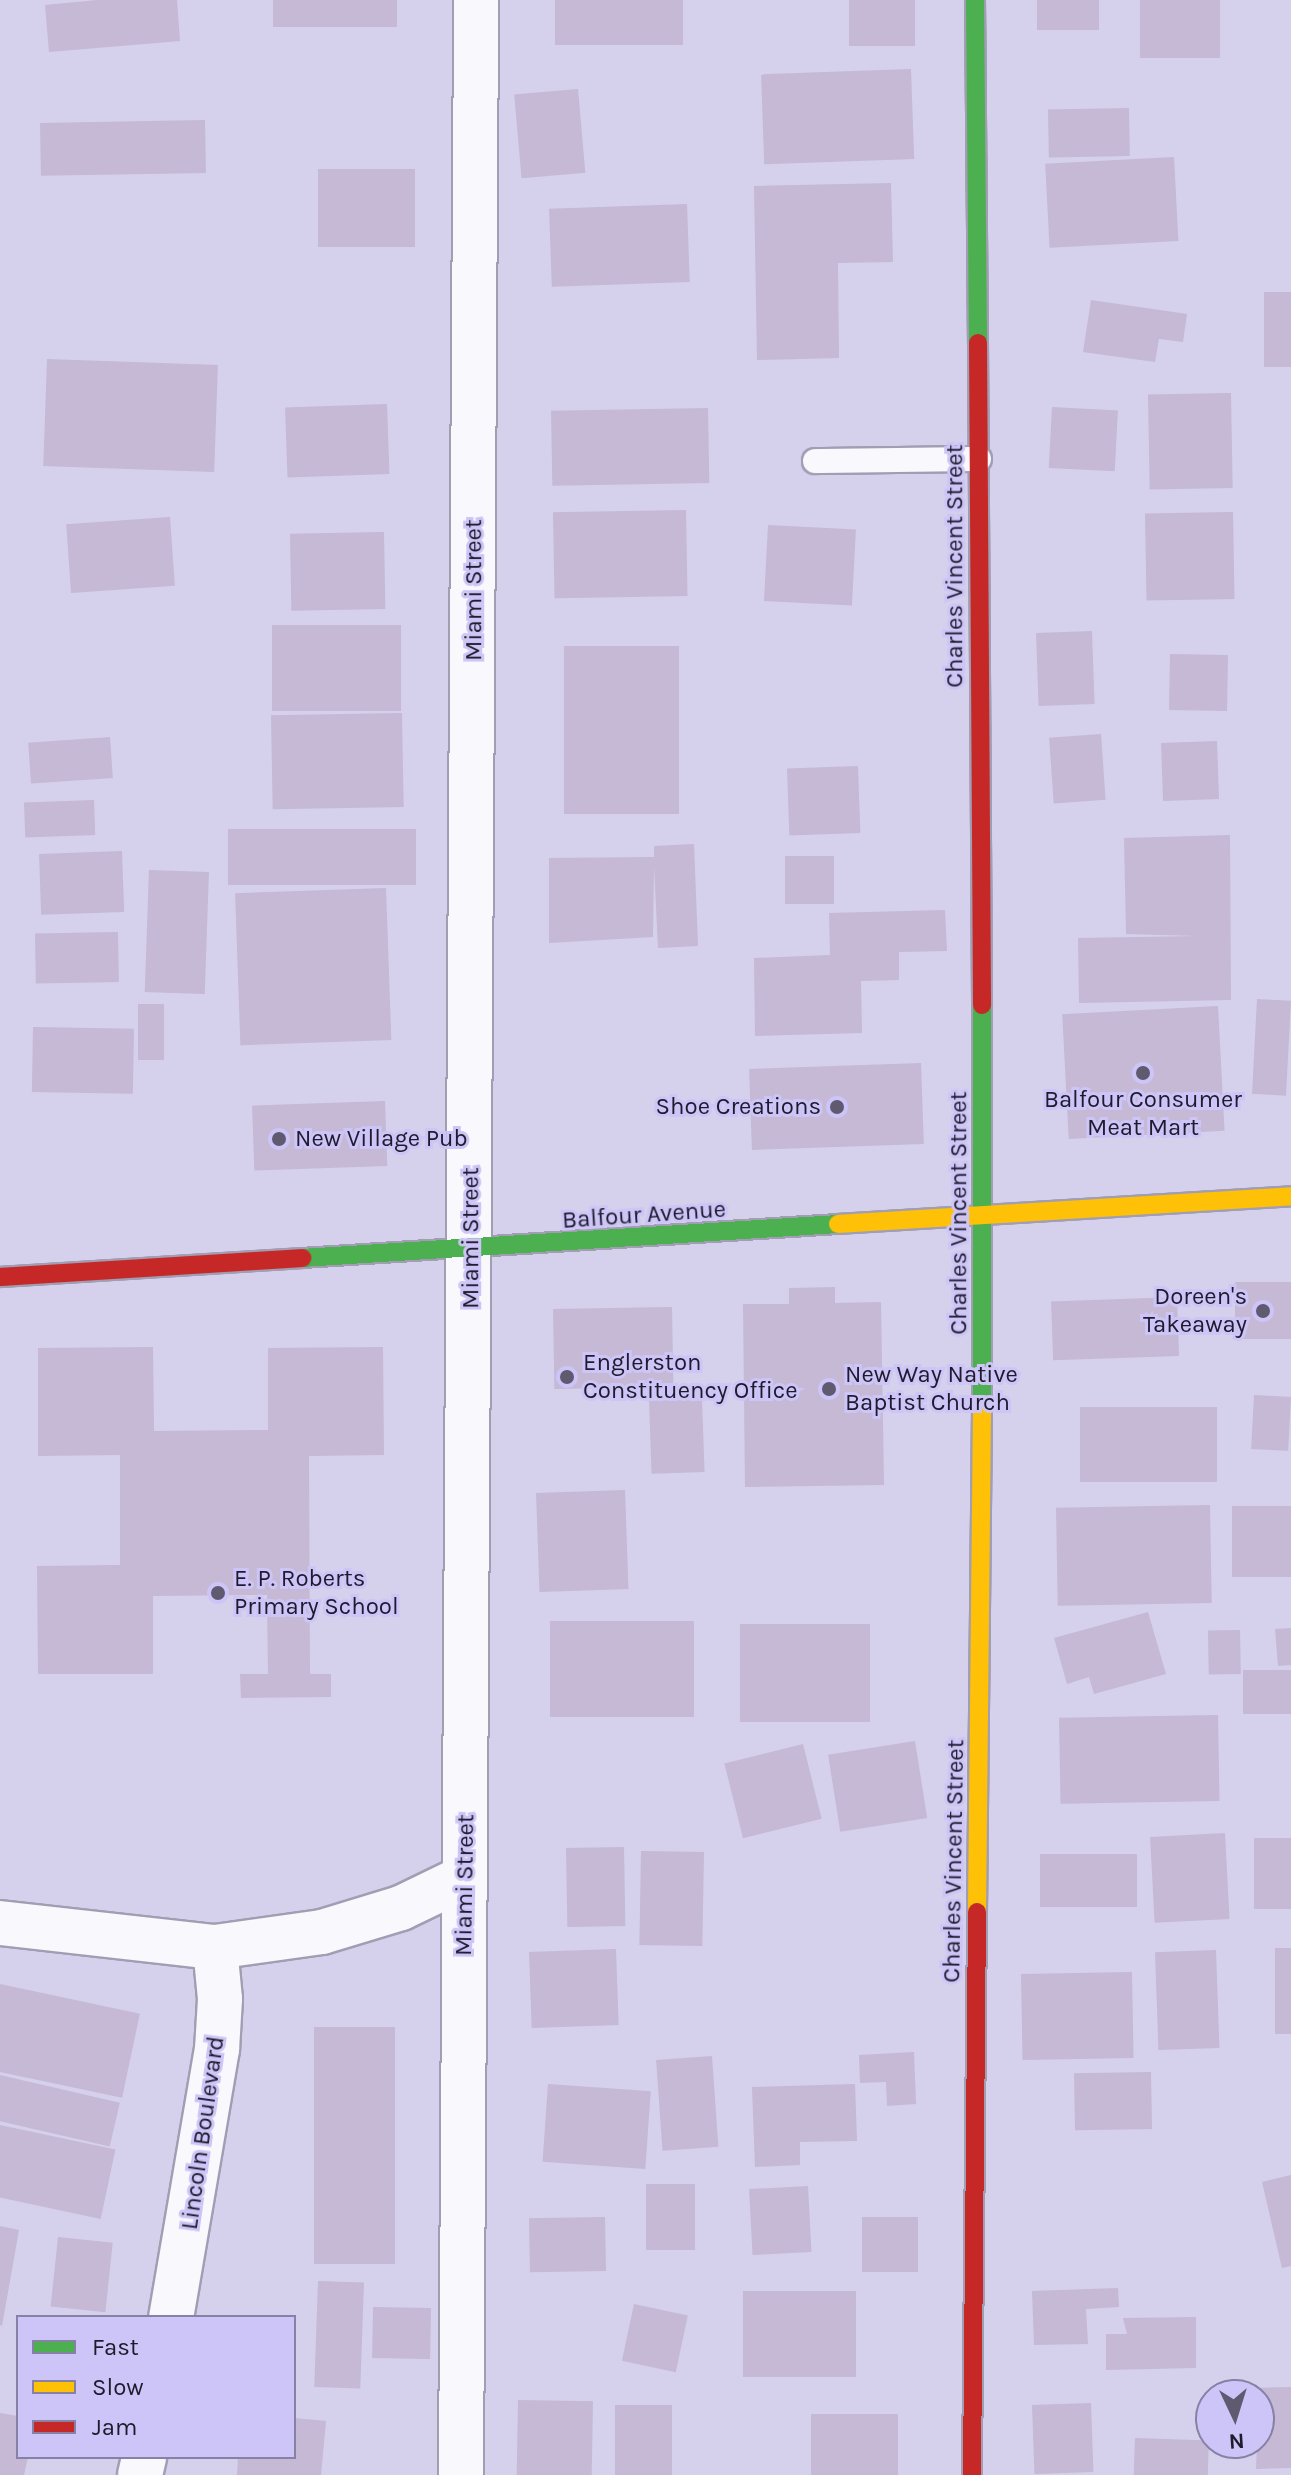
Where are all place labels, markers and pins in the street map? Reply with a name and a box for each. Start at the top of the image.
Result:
marker: Balfour Consumer Meat Mart [1134,1064,1152,1082]
place label: Balfour Consumer Meat Mart [1044,1086,1242,1142]
place label: Shoe Creations [656,1093,821,1121]
marker: Shoe Creations [828,1098,846,1116]
place label: New Village Pub [295,1125,468,1153]
marker: New Village Pub [270,1130,288,1148]
place label: Doreen's Takeaway [1143,1283,1247,1339]
marker: Doreen's Takeaway [1254,1302,1272,1320]
place label: Englerston Constituency Office [583,1349,798,1405]
place label: New Way Native Baptist Church [845,1361,1018,1417]
marker: Englerston Constituency Office [558,1368,576,1386]
marker: New Way Native Baptist Church [820,1380,838,1398]
place label: E. P. Roberts Primary School [234,1565,399,1621]
marker: E. P. Roberts Primary School [209,1584,227,1602]

